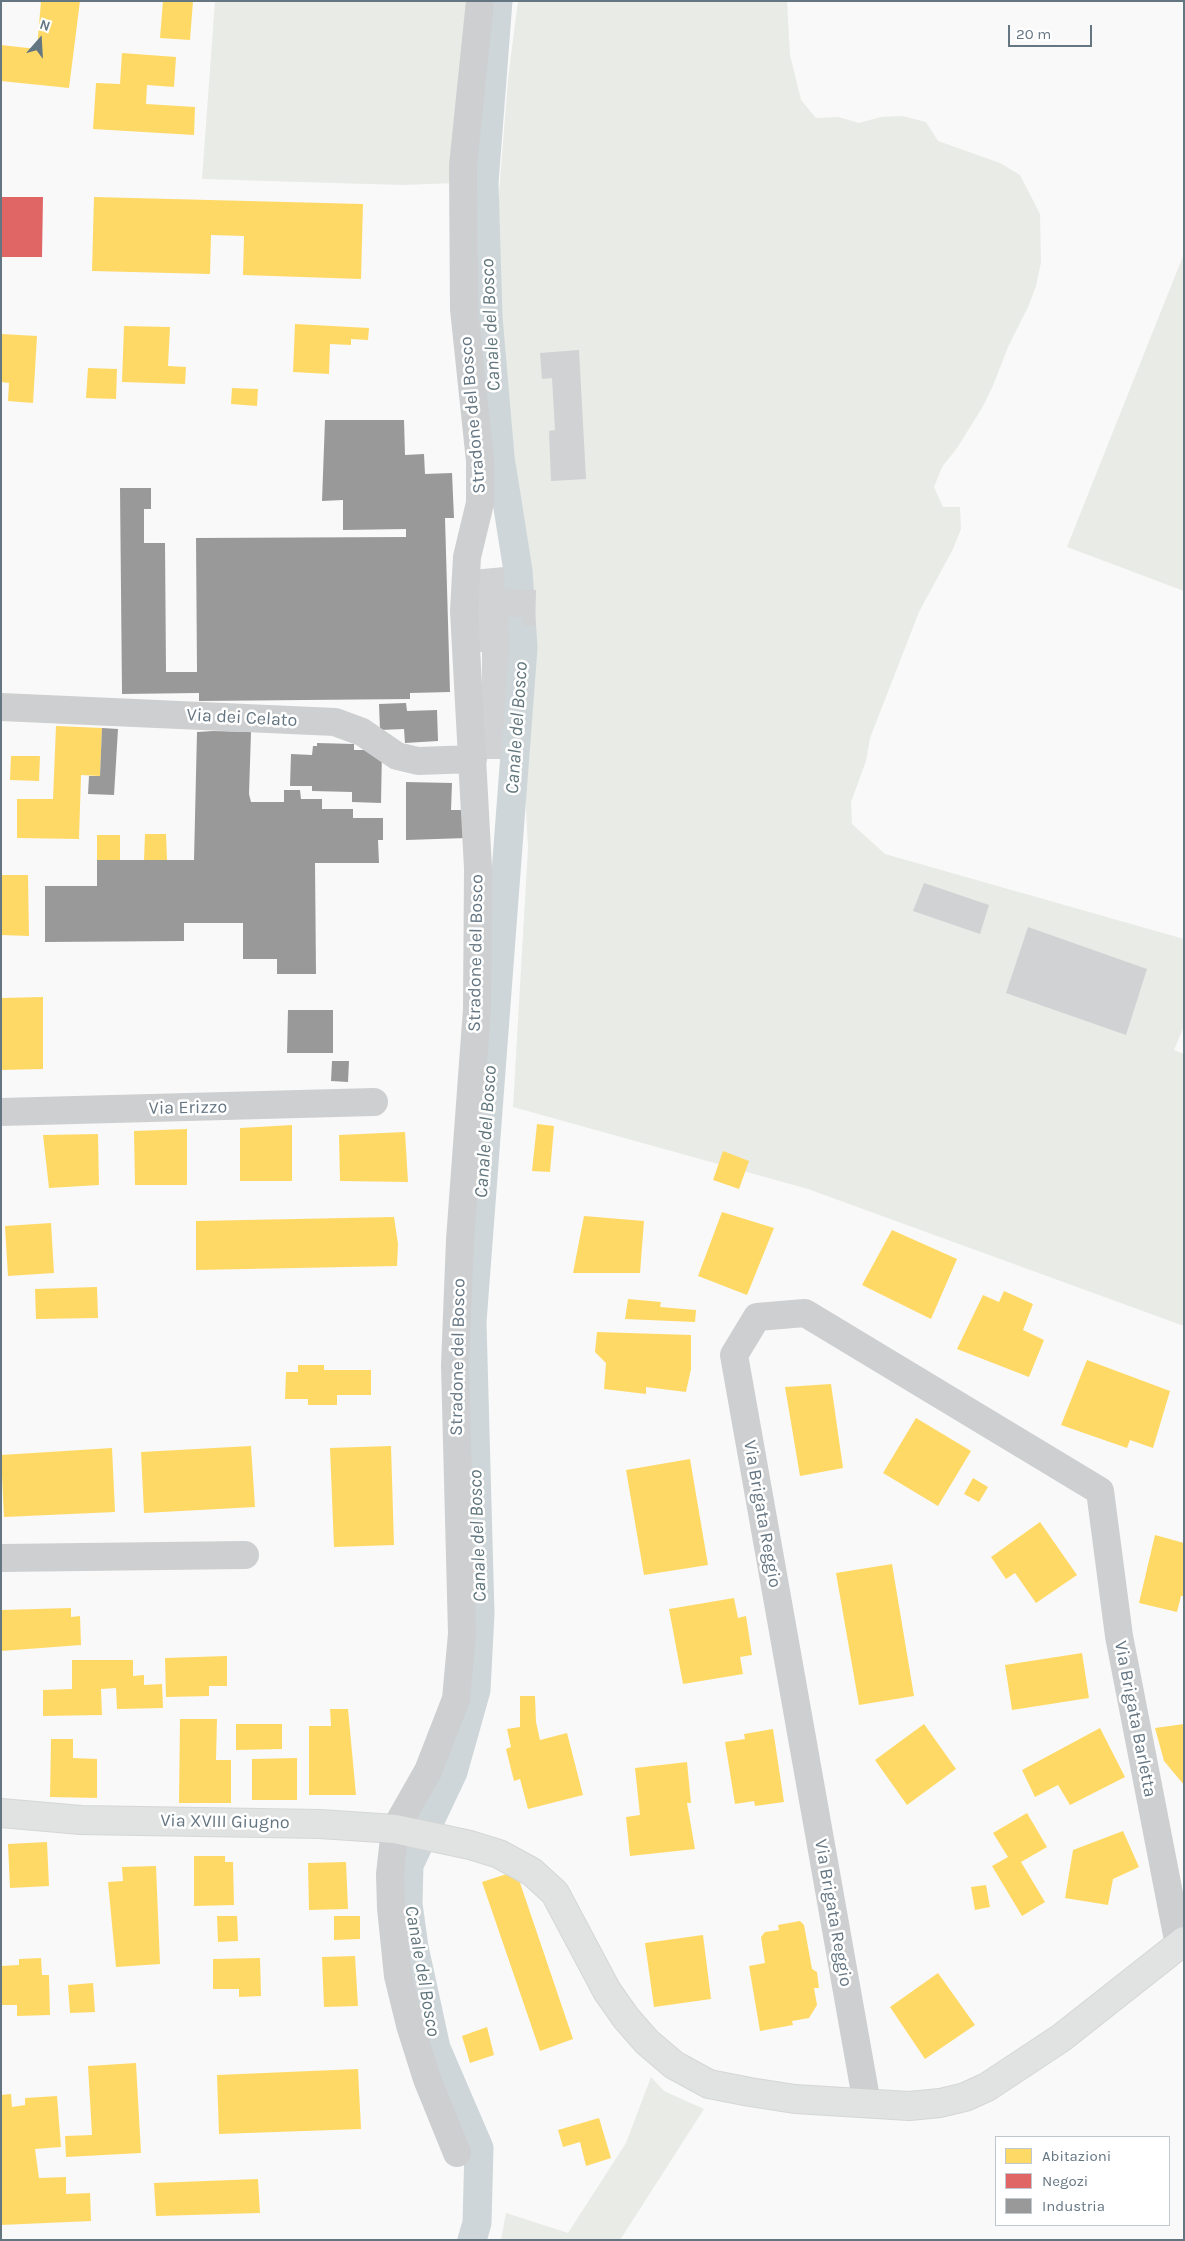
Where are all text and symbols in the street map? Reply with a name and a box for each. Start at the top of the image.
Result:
north arrow [15,15,65,65]
scale bar [1010,15,1094,47]
text: N [38,16,53,35]
text: 20 m [1016,25,1051,43]
water label: Canale del Bosco [476,258,506,392]
street label: Stradone del Bosco [455,335,491,495]
water label: Canale del Bosco [501,661,533,795]
street label: Via dei Celato [186,704,298,732]
street label: Stradone del Bosco [464,874,488,1032]
water label: Canale del Bosco [470,1065,502,1199]
street label: Via Erizzo [149,1097,227,1119]
street label: Stradone del Bosco [446,1278,470,1436]
street label: Via Brigata Reggio [738,1438,786,1590]
water label: Canale del Bosco [464,1469,492,1603]
street label: Via Brigata Barletta [1109,1639,1161,1799]
street label: Via XVIII Giugno [160,1810,290,1834]
street label: Via Brigata Reggio [809,1837,857,1989]
water label: Canale del Bosco [399,1904,445,2038]
legend [995,2136,1170,2226]
text: Abitazioni [1042,2147,1111,2165]
text: Negozi [1042,2172,1088,2190]
text: Industria [1042,2197,1105,2215]

